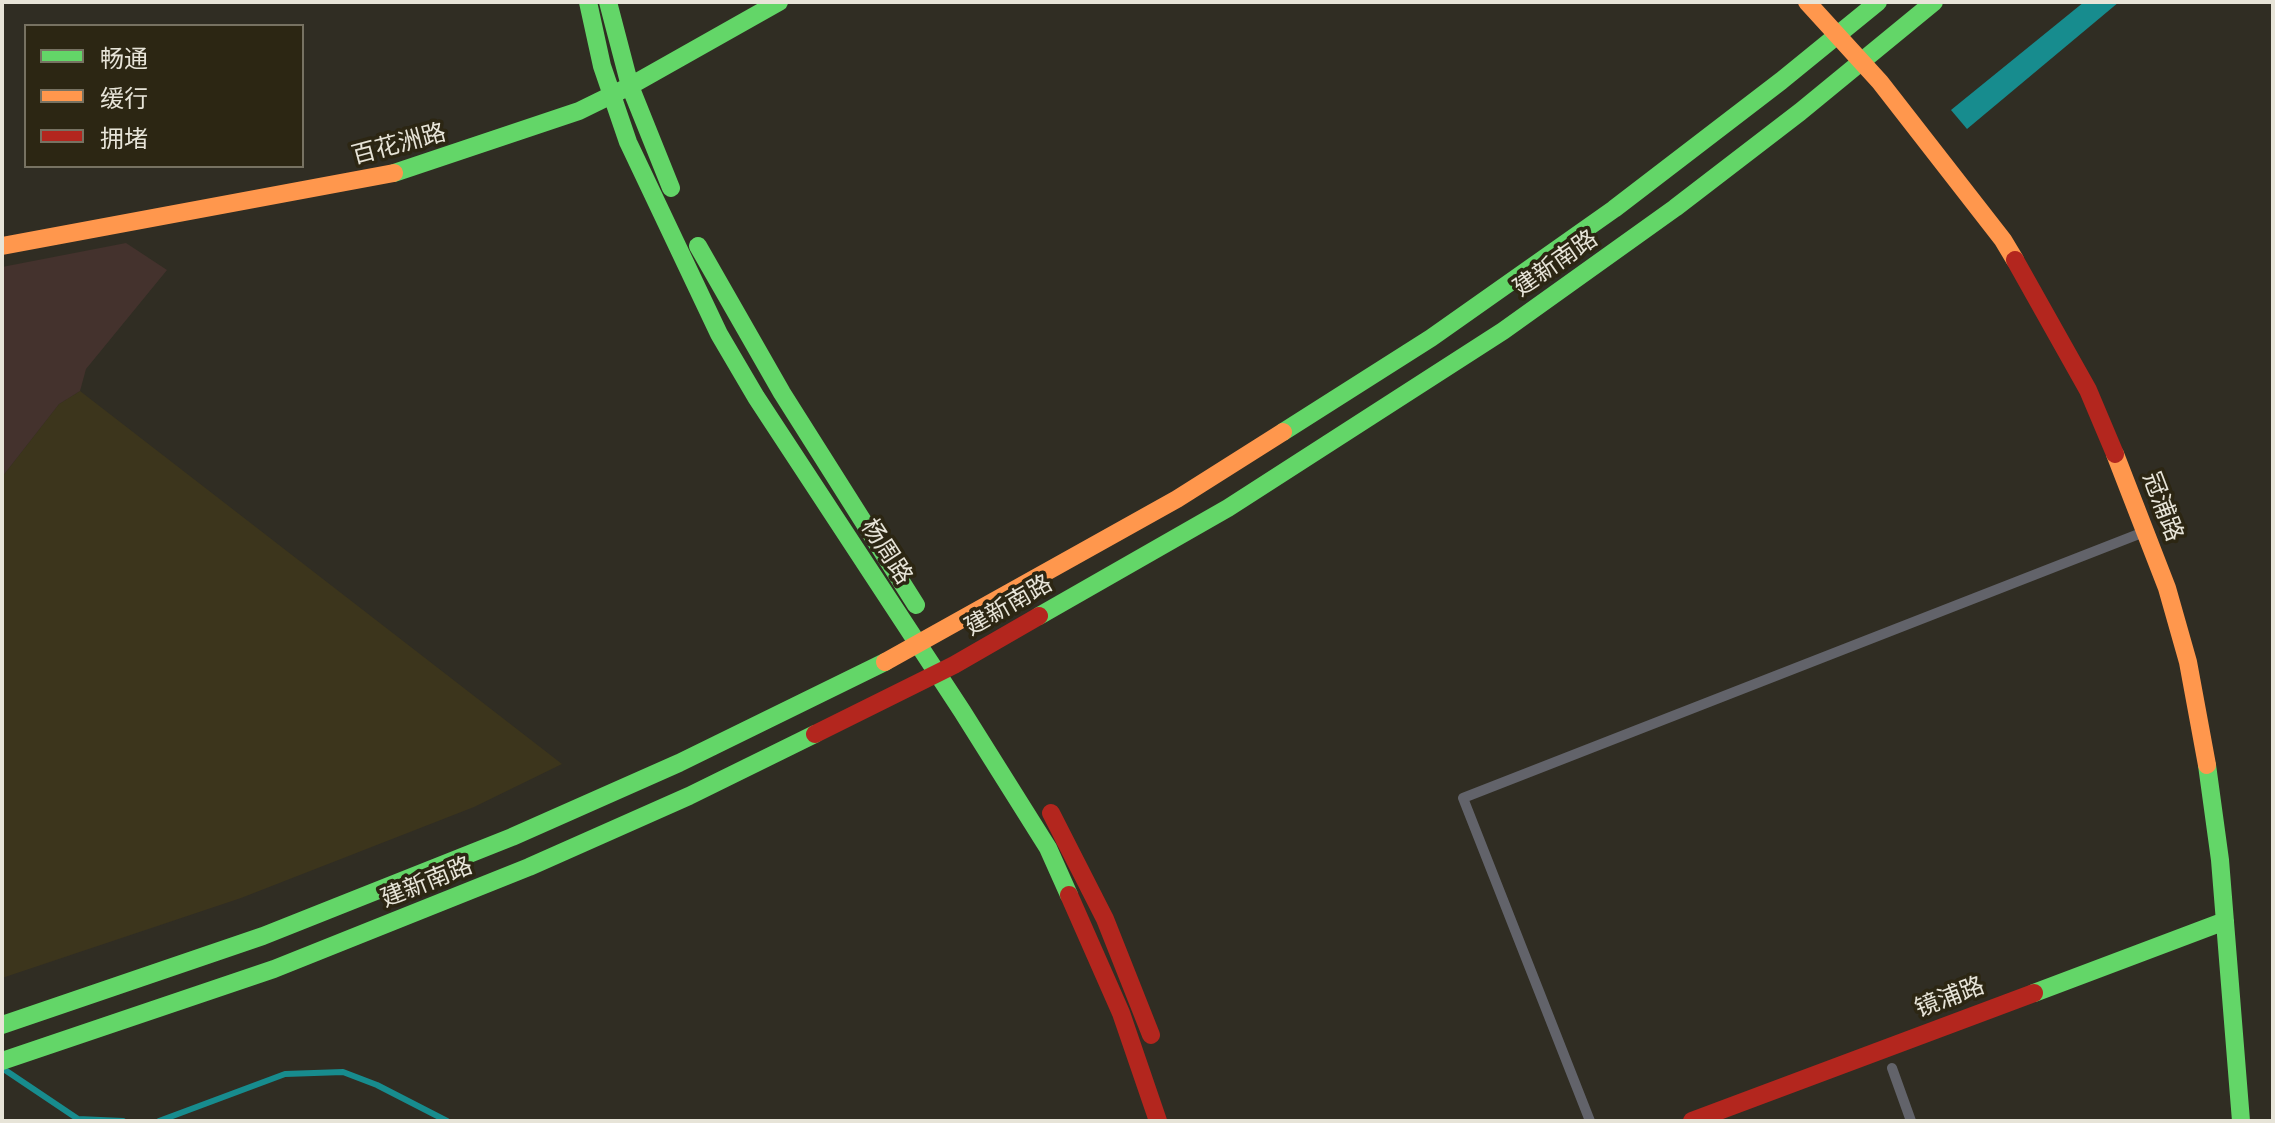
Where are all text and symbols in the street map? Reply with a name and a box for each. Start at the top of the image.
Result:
legend [24,24,304,168]
text: 畅通 [100,45,148,72]
text: 缓行 [100,85,148,112]
street label: 百花洲路 [349,119,449,171]
text: 拥堵 [100,125,148,152]
street label: 建新南路 [1508,225,1604,303]
street label: 冠浦路 [2136,468,2188,546]
street label: 杨周路 [854,514,918,590]
street label: 建新南路 [960,570,1058,642]
street label: 建新南路 [377,852,477,914]
street label: 镜浦路 [1911,972,1989,1024]

